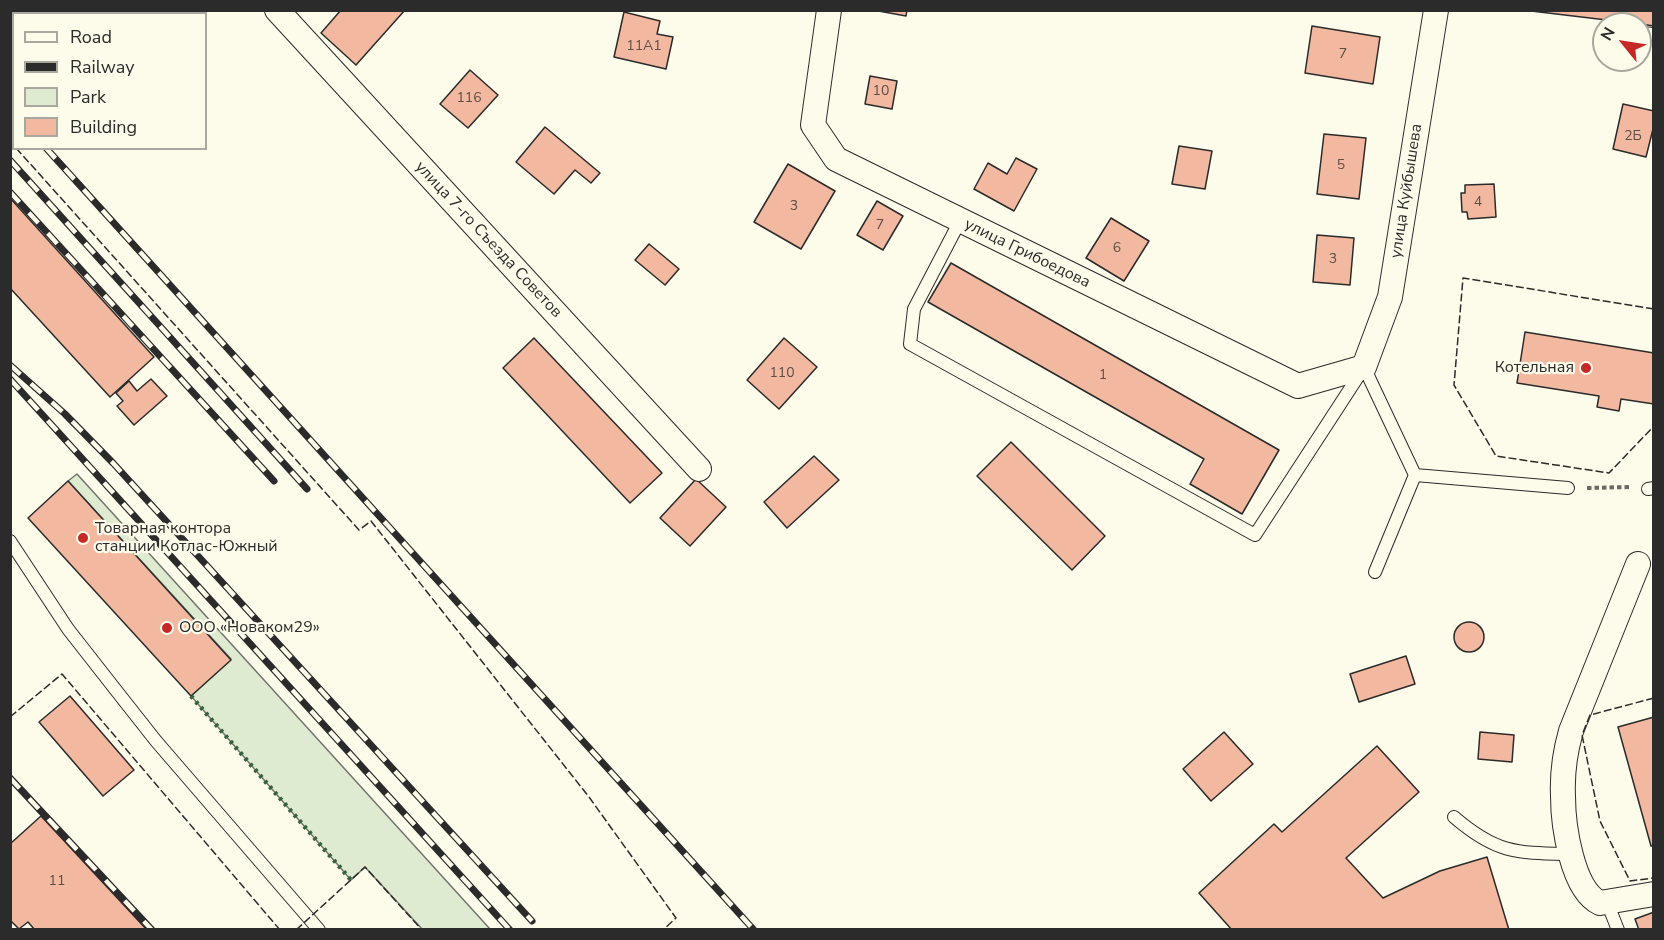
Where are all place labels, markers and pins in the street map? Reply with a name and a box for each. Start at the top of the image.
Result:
place label: Котельная [1495,358,1574,378]
marker: Котельная [1579,361,1593,375]
place label: Товарная контора станции Котлас-Южный [95,519,278,557]
marker: Товарная контора станции Котлас-Южный [76,531,90,545]
place label: ООО «Новаком29» [179,618,320,638]
marker: ООО «Новаком29» [160,621,174,635]

